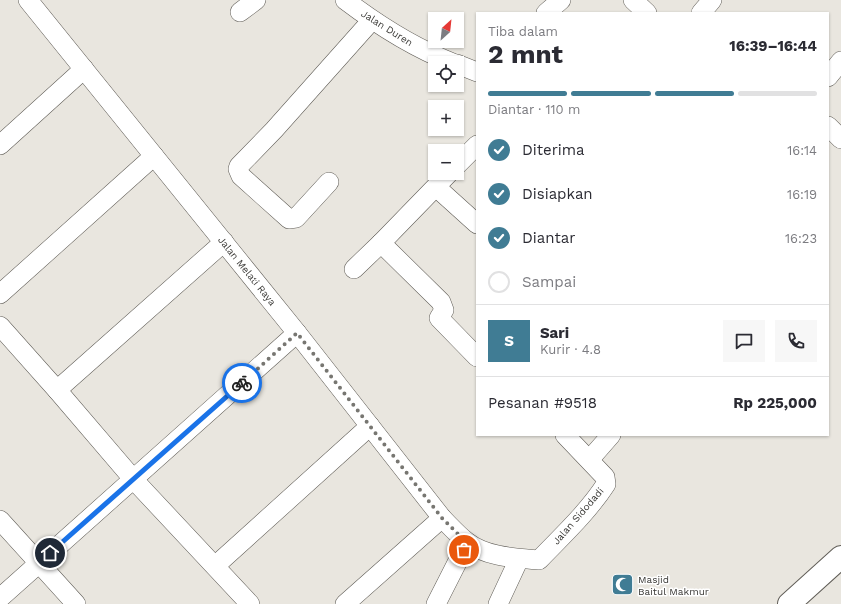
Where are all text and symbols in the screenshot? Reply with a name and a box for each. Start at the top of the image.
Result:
street label: Jalan Duren [359,8,415,48]
north arrow [428,12,464,48]
map controls [428,12,464,180]
text: Tiba dalam [488,24,558,39]
text: 16:39–16:44 [729,37,817,55]
text: 2 mnt [488,39,563,69]
button: locate [428,56,464,92]
button: + [428,100,464,136]
text: Diantar · 110 m [488,102,580,117]
icon: check [488,139,510,161]
text: Diterima [522,141,585,159]
text: 16:14 [787,143,817,158]
button: − [428,144,464,180]
icon: check [488,183,510,205]
text: Disiapkan [522,185,593,203]
text: 16:19 [787,187,817,202]
icon: check [488,227,510,249]
text: Diantar [522,229,575,247]
text: 16:23 [785,231,817,246]
street label: Jalan Melati Raya [216,234,278,308]
text: Sampai [522,273,576,291]
button: chat [723,320,765,362]
button: phone [775,320,817,362]
text: Sari [540,324,569,342]
text: S [504,332,514,350]
text: Kurir · 4.8 [540,342,601,357]
courier [222,363,262,403]
icon: bike [231,372,253,394]
text: Pesanan #9518 [488,394,597,412]
text: Rp 225,000 [733,394,817,412]
street label: Jalan Sidodadi [550,485,606,547]
pin [447,533,481,567]
pin [33,536,67,570]
icon: bag [453,539,475,561]
icon: home [39,542,61,564]
mosque icon: Masjid Baitul Makmur [609,572,635,598]
place label: Masjid Baitul Makmur [638,574,709,597]

